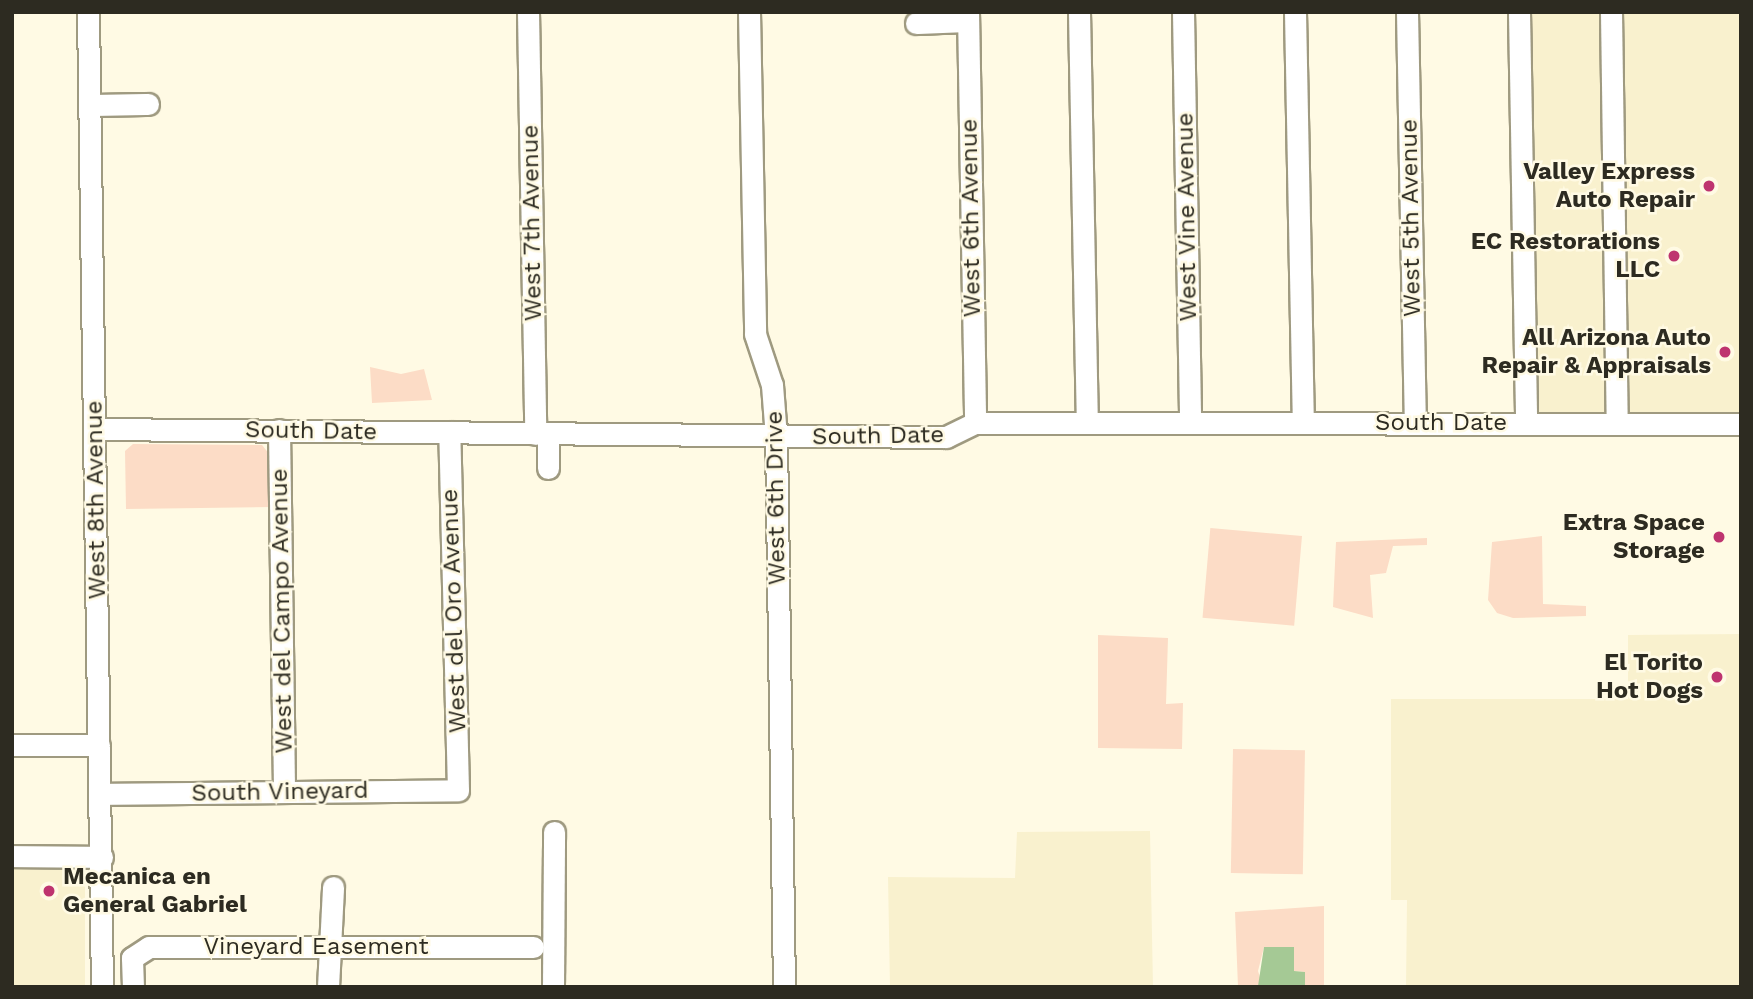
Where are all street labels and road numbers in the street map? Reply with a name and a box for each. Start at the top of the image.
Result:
street label: West Vine Avenue [1171,111,1203,323]
street label: West 6th Avenue [955,118,987,318]
street label: West 5th Avenue [1395,118,1427,318]
street label: West 7th Avenue [516,124,548,322]
street label: West 8th Avenue [80,400,112,600]
street label: South Date [1375,409,1507,437]
street label: West 6th Drive [760,411,792,585]
street label: South Date [245,415,377,447]
street label: South Date [812,420,944,452]
street label: West del Campo Avenue [265,467,299,755]
street label: West del Oro Avenue [435,488,473,734]
street label: South Vineyard [191,776,369,808]
street label: Vineyard Easement [203,933,429,961]

